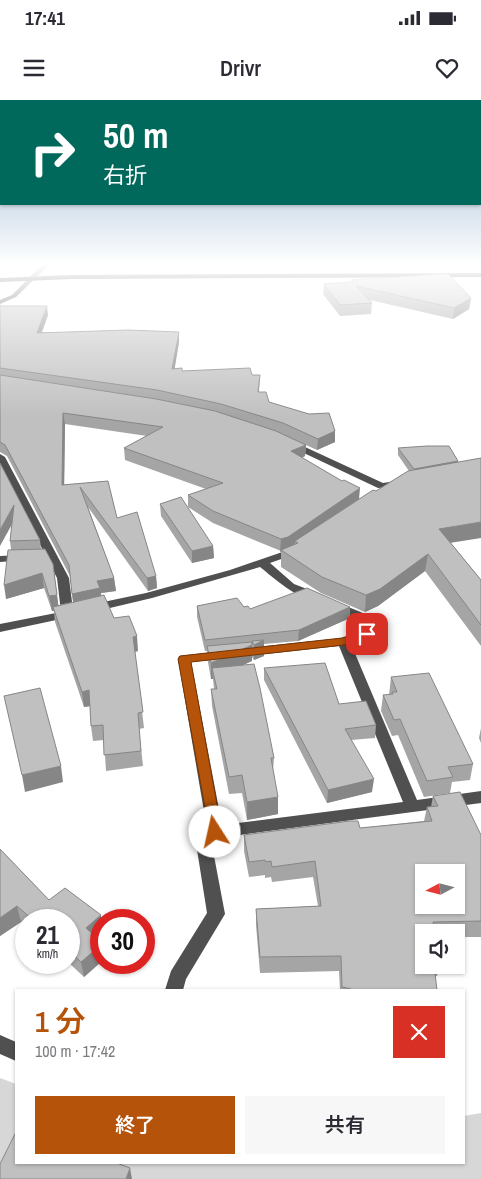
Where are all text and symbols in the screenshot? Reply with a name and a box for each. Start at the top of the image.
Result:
text: 17:41 [25,5,65,31]
text: Drivr [220,53,261,83]
icon: menu [20,54,48,82]
icon: heart [433,54,461,82]
text: 50 m [103,112,168,159]
icon: right [20,120,85,185]
text: 右折 [103,160,147,190]
pin [346,613,388,655]
icon: arrive [353,620,381,648]
position arrow [188,805,240,857]
north arrow [415,864,465,914]
map controls [415,864,465,974]
speed limit sign: 30 [90,909,155,974]
text: 21 [36,918,59,952]
button: sound [415,924,465,974]
text: km/h [37,946,58,962]
text: 1 分 [35,1001,86,1041]
button: close [393,1006,445,1058]
text: 100 m · 17:42 [35,1040,115,1062]
button: 終了 [35,1096,235,1154]
button: 共有 [245,1096,445,1154]

